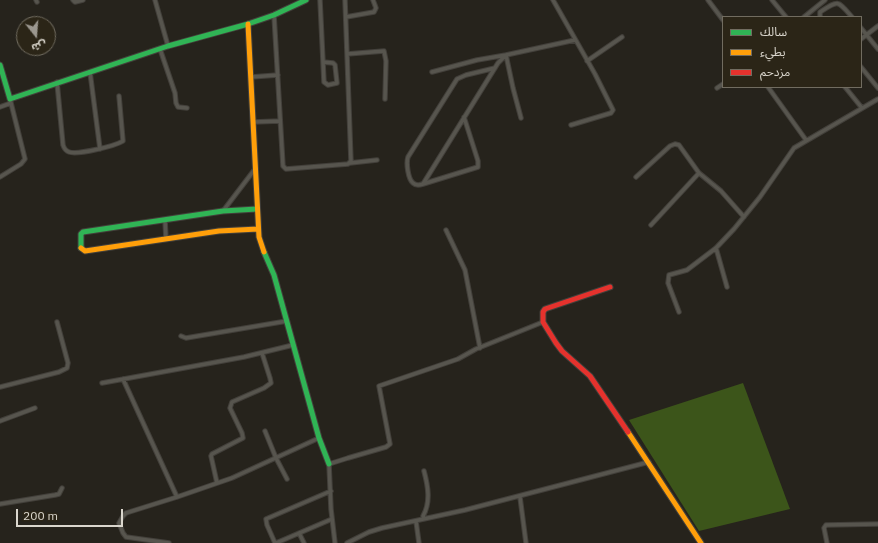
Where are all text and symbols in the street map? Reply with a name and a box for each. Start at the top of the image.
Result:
north arrow [16,16,56,56]
legend [722,16,862,88]
text: سالك [760,24,787,39]
text: ش [30,38,48,55]
text: بطيء [760,44,786,59]
text: مزدحم [760,64,790,79]
scale bar [18,501,125,527]
text: 200 m [23,508,58,523]

